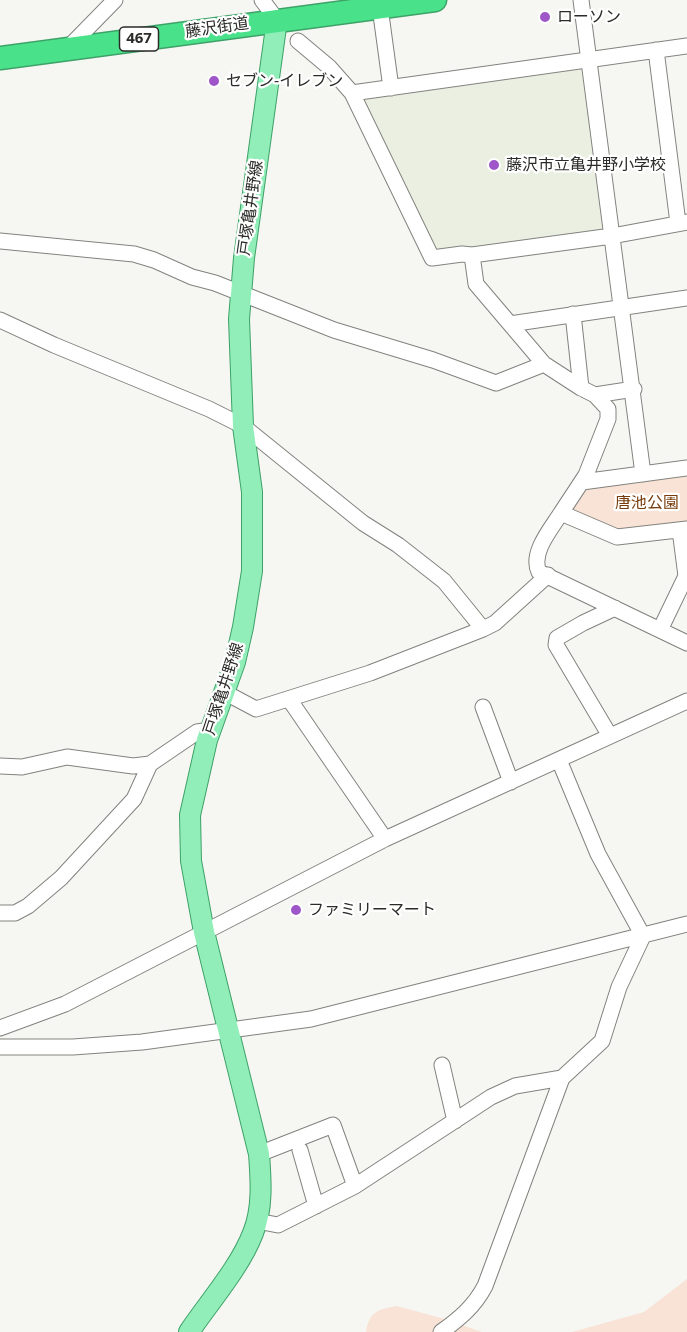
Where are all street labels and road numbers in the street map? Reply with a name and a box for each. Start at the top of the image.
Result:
street label: 藤沢街道 [184,14,250,42]
road number: 467 [120,27,158,51]
street label: 戸塚亀井野線 [235,159,267,257]
street label: 戸塚亀井野線 [200,640,248,738]

